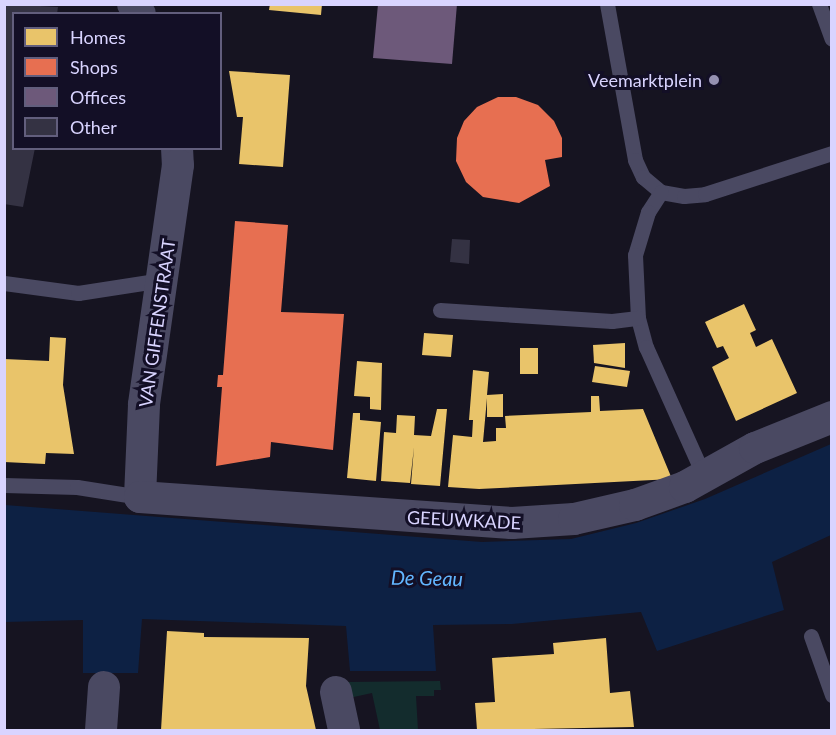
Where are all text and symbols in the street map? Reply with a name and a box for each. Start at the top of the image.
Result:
legend [12,12,222,150]
text: Homes [70,26,126,48]
text: Shops [70,56,118,78]
place label: Veemarktplein [588,69,702,91]
marker: Veemarktplein [707,73,721,87]
text: Offices [70,86,126,108]
text: Other [70,116,117,138]
street label: VAN GIFFENSTRAAT [134,237,180,409]
street label: GEEUWKADE [407,506,521,534]
water label: De Geau [391,565,463,591]

